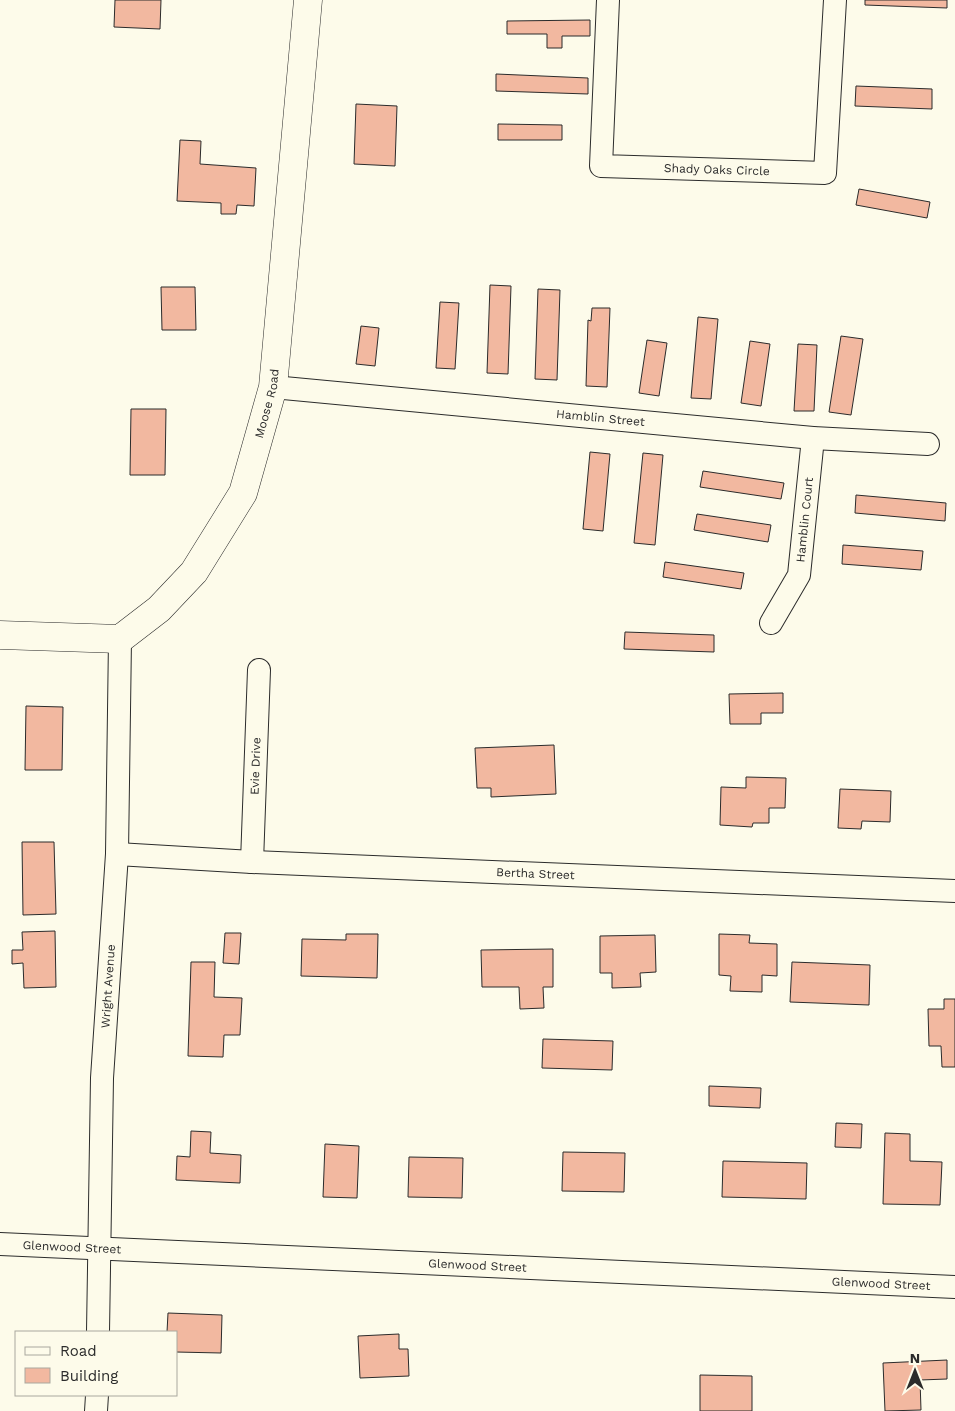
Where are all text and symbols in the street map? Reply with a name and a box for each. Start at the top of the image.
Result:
street label: Shady Oaks Circle [664,161,770,178]
street label: Moose Road [252,368,282,440]
street label: Hamblin Street [556,407,646,429]
street label: Hamblin Court [793,477,816,563]
street label: Evie Drive [247,737,264,795]
street label: Bertha Street [496,865,575,882]
street label: Wright Avenue [98,944,118,1029]
street label: Glenwood Street [22,1238,122,1256]
street label: Glenwood Street [428,1256,527,1275]
street label: Glenwood Street [831,1274,931,1293]
legend [15,1331,178,1396]
text: Road [60,1342,97,1360]
north arrow [890,1346,940,1396]
text: N [910,1350,920,1366]
text: Building [60,1367,118,1385]

